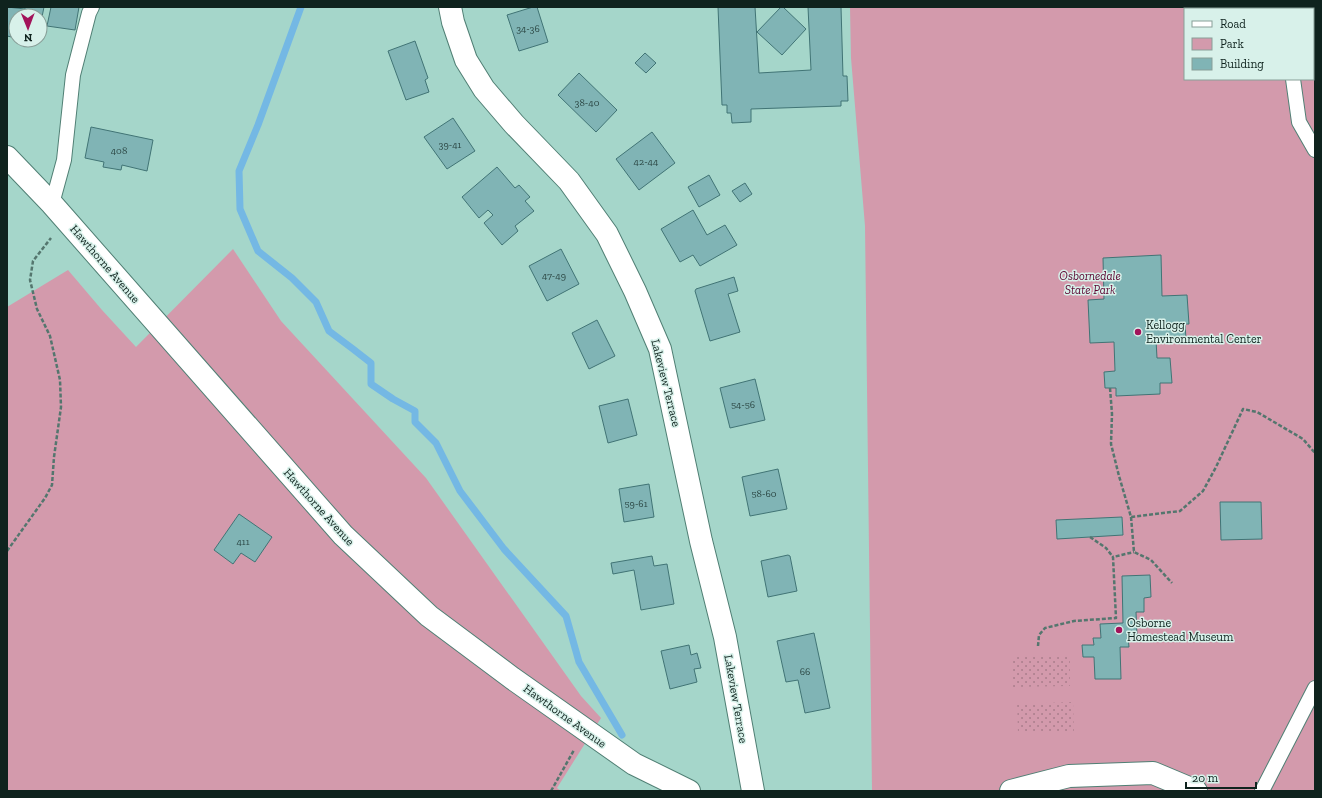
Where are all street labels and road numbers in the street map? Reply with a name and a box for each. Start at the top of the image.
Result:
street label: Hawthorne Avenue [67,222,143,306]
street label: Lakeview Terrace [648,338,684,429]
street label: Hawthorne Avenue [281,466,358,549]
street label: Lakeview Terrace [721,654,751,745]
street label: Hawthorne Avenue [521,681,609,751]

